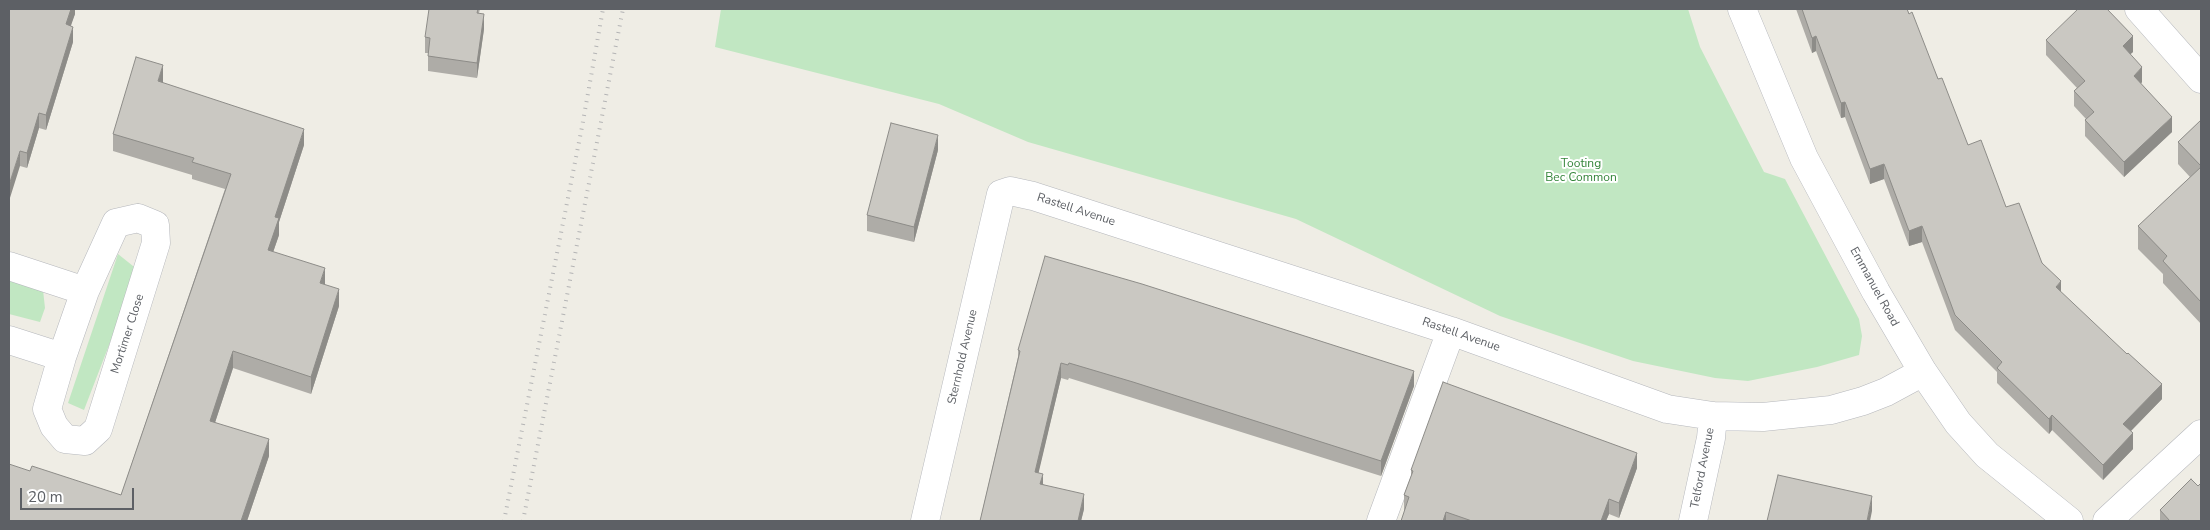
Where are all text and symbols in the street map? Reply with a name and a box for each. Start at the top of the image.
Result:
park label: Tooting Bec Common [1545,157,1617,185]
street label: Rastell Avenue [1035,191,1117,229]
street label: Emmanuel Road [1846,245,1902,329]
street label: Mortimer Close [108,292,148,376]
street label: Sternhold Avenue [945,308,981,406]
street label: Rastell Avenue [1420,315,1502,355]
street label: Telford Avenue [1688,426,1718,510]
scale bar [22,478,136,510]
text: 20 m [28,487,63,507]

